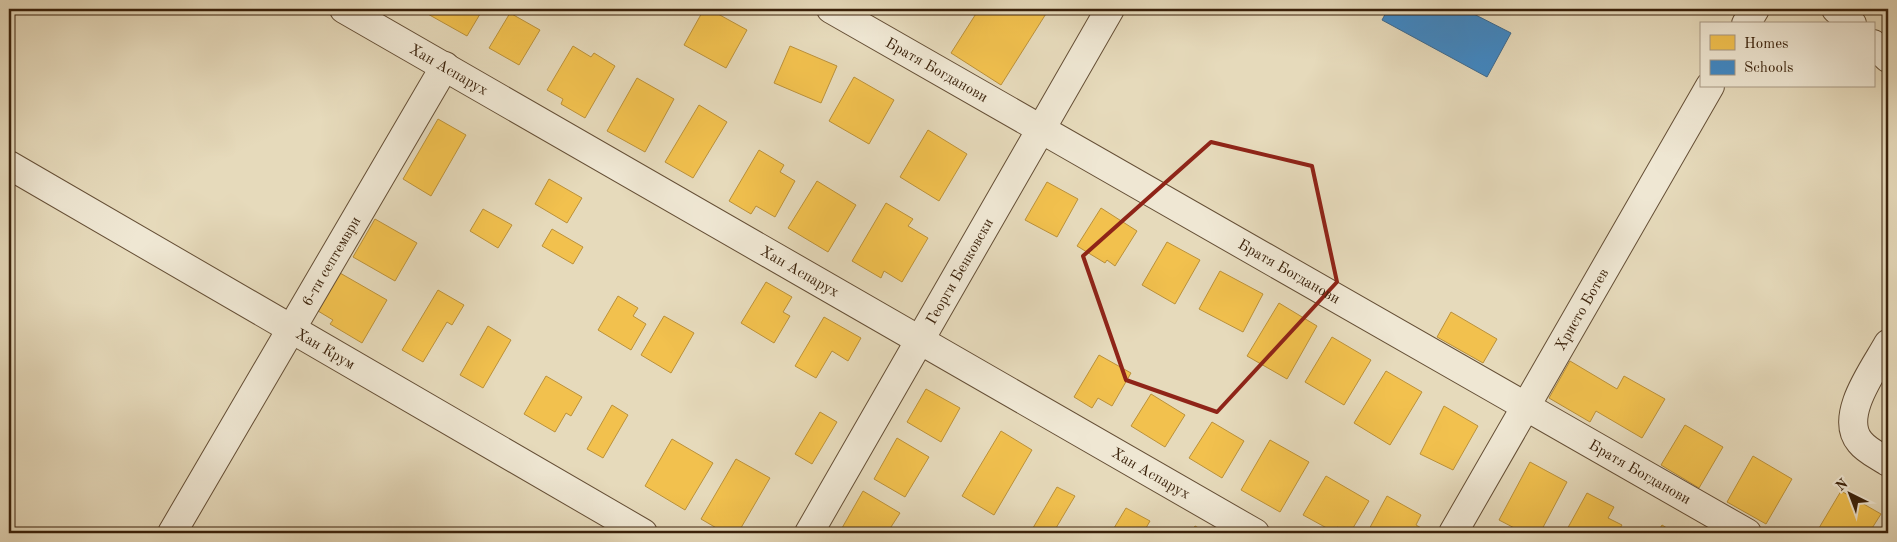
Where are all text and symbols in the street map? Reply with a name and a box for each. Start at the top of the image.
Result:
legend [1700,22,1874,88]
street label: Братя Богданови [883,36,990,106]
text: Homes [1744,37,1789,52]
street label: Хан Аспарух [406,42,490,99]
text: Schools [1744,61,1793,76]
street label: 6-ти септември [300,214,364,309]
street label: Георги Бенковски [924,216,997,328]
street label: Братя Богданови [1235,237,1342,307]
street label: Хан Аспарух [757,244,841,301]
street label: Христо Ботев [1554,267,1612,354]
street label: Хан Крум [292,327,357,373]
street label: Братя Богданови [1586,438,1693,508]
street label: Хан Аспарух [1108,446,1192,503]
north arrow [1824,470,1874,520]
text: N [1833,476,1851,494]

